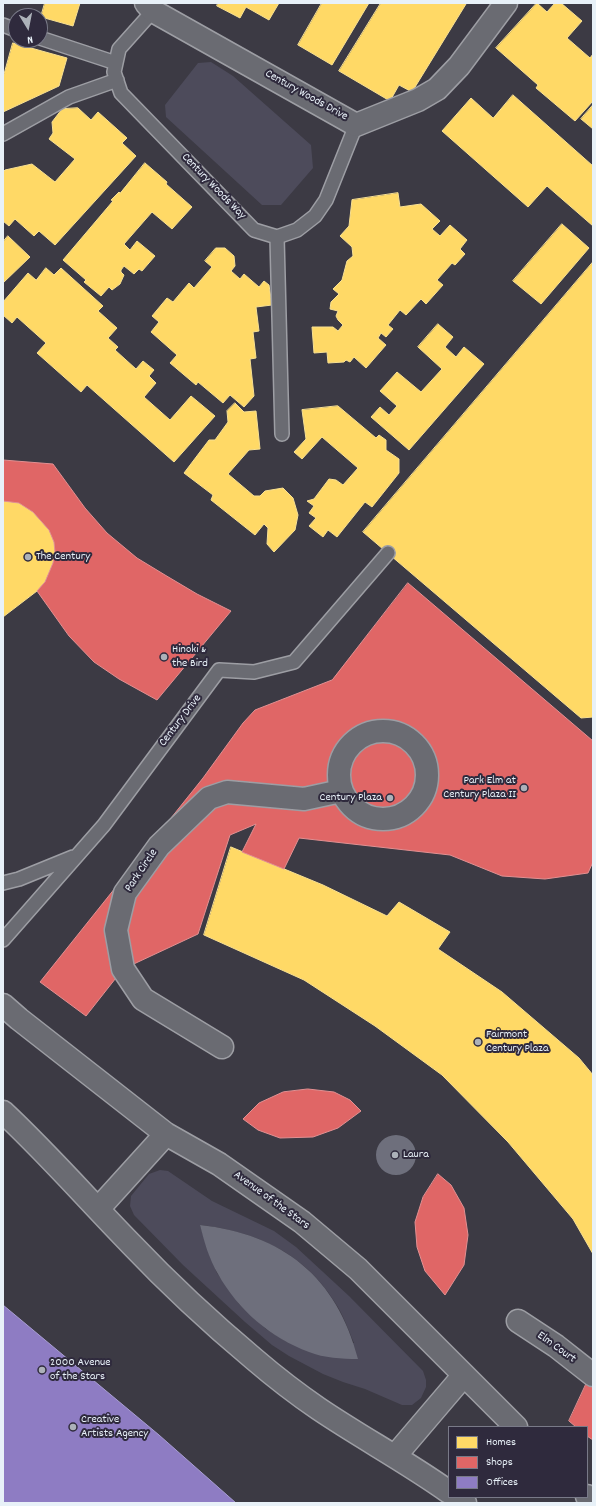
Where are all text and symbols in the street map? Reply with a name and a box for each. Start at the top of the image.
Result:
north arrow [8,8,48,48]
text: N [26,30,34,47]
street label: Century Woods Drive [262,67,350,125]
street label: Century Woods Way [178,151,248,223]
place label: The Century [36,550,90,564]
marker: The Century [23,552,33,562]
place label: Hinoki & the Bird [172,643,208,671]
marker: Hinoki & the Bird [159,652,169,662]
street label: Century Drive [157,692,205,750]
place label: Park Elm at Century Plaza II [443,774,516,802]
marker: Park Elm at Century Plaza II [519,783,529,793]
place label: Century Plaza [319,791,382,805]
marker: Century Plaza [385,793,395,803]
street label: Park Circle [122,847,162,895]
place label: Fairmont Century Plaza [486,1028,549,1056]
marker: Fairmont Century Plaza [473,1037,483,1047]
place label: Laura [403,1148,429,1162]
marker: Laura [390,1150,400,1160]
street label: Avenue of the Stars [230,1169,312,1233]
street label: Elm Court [534,1329,578,1367]
place label: 2000 Avenue of the Stars [50,1356,110,1384]
marker: 2000 Avenue of the Stars [37,1365,47,1375]
place label: Creative Artists Agency [81,1413,148,1441]
marker: Creative Artists Agency [68,1422,78,1432]
legend [448,1426,588,1498]
text: Homes [486,1434,516,1451]
text: Shops [486,1454,513,1471]
text: Offices [486,1474,518,1491]

